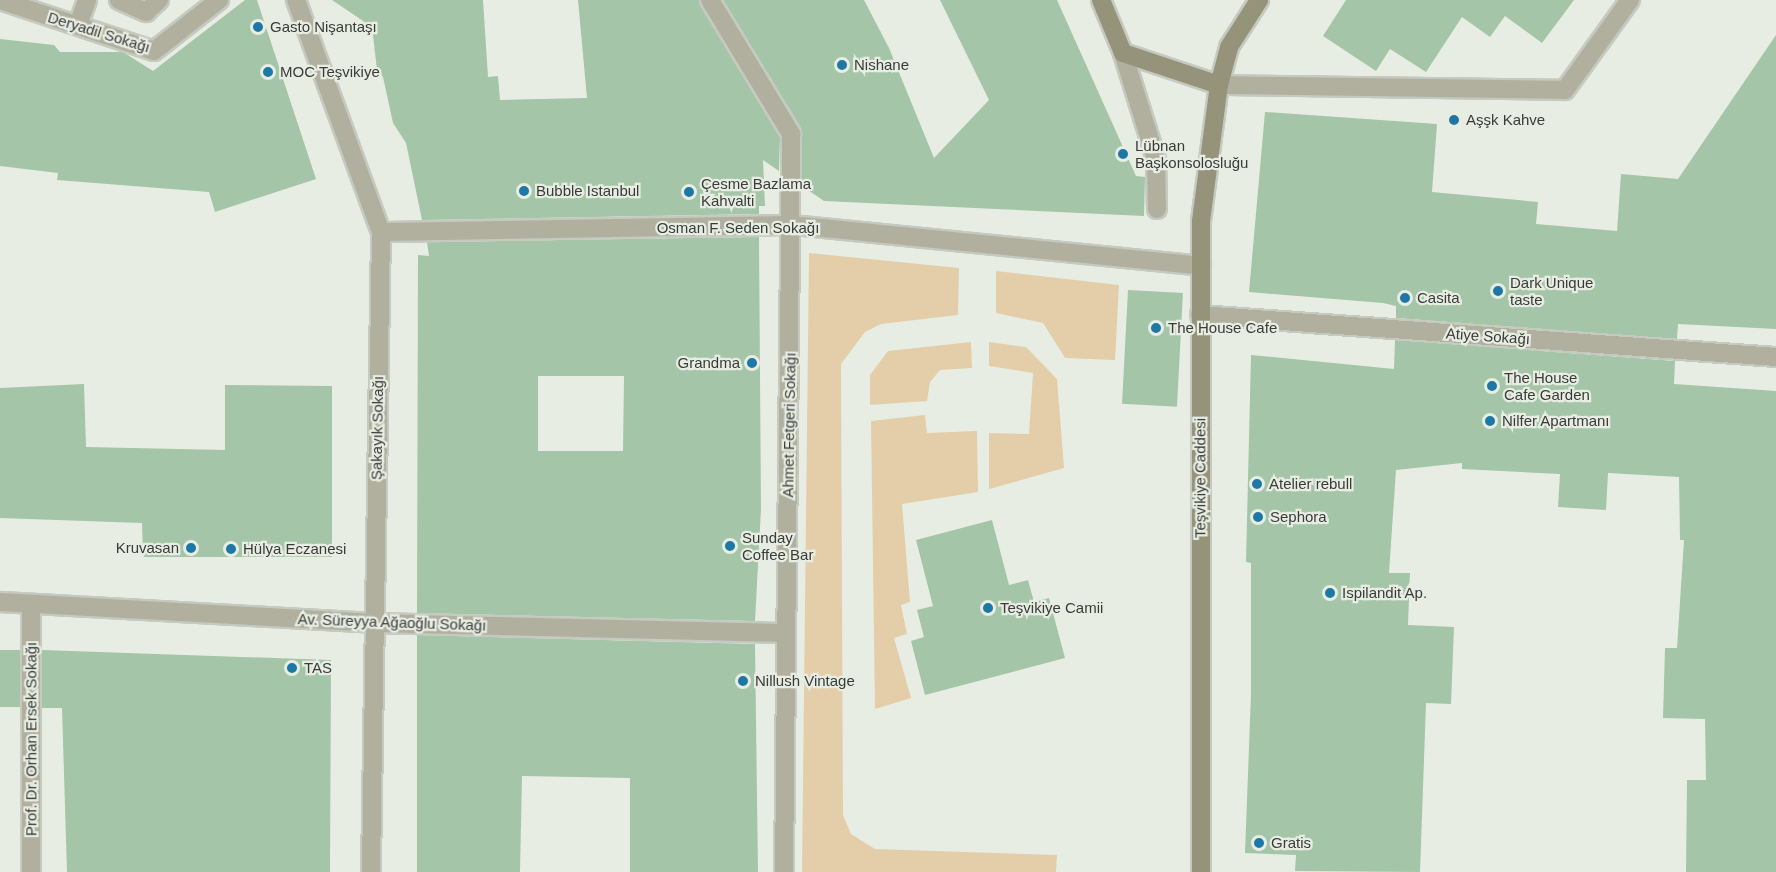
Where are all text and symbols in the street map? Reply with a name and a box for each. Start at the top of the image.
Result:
street label: Deryadil Sokağı [46,8,152,56]
place label: Gasto Nişantaşı [270,18,377,36]
marker: Gasto Nişantaşı [251,20,265,34]
place label: Nishane [854,56,909,74]
marker: Nishane [835,58,849,72]
place label: MOC Teşvikiye [280,63,380,81]
marker: MOC Teşvikiye [261,65,275,79]
place label: Aşşk Kahve [1466,111,1545,129]
marker: Aşşk Kahve [1447,113,1461,127]
place label: Lübnan Başkonsolosluğu [1135,136,1248,171]
marker: Lübnan Başkonsolosluğu [1116,147,1130,161]
place label: Çesme Bazlama Kahvalti [701,174,811,209]
place label: Bubble Istanbul [536,182,639,200]
marker: Bubble Istanbul [517,184,531,198]
marker: Çesme Bazlama Kahvalti [682,185,696,199]
street label: Osman F. Seden Sokağı [657,219,819,237]
place label: Dark Unique taste [1510,273,1593,308]
marker: Dark Unique taste [1491,284,1505,298]
place label: Casita [1417,289,1460,307]
marker: Casita [1398,291,1412,305]
place label: The House Cafe [1168,319,1277,337]
marker: The House Cafe [1149,321,1163,335]
street label: Atiye Sokağı [1445,324,1531,348]
street label: Ahmet Fetgeri Sokağı [779,352,799,498]
place label: Grandma [677,354,740,372]
marker: Grandma [745,356,759,370]
place label: The House Cafe Garden [1504,368,1590,403]
street label: Şakayık Sokağı [367,376,387,480]
marker: The House Cafe Garden [1485,379,1499,393]
place label: Nilfer Apartmanı [1502,412,1610,430]
marker: Nilfer Apartmanı [1483,414,1497,428]
street label: Teşvikiye Caddesi [1191,418,1209,538]
place label: Atelier rebull [1269,475,1352,493]
marker: Atelier rebull [1250,477,1264,491]
place label: Sephora [1270,508,1327,526]
marker: Sephora [1251,510,1265,524]
place label: Sunday Coffee Bar [742,528,813,563]
place label: Kruvasan [116,539,179,557]
marker: Sunday Coffee Bar [723,539,737,553]
place label: Hülya Eczanesi [243,540,346,558]
marker: Kruvasan [184,541,198,555]
marker: Hülya Eczanesi [224,542,238,556]
place label: Ispilandit Ap. [1342,584,1428,602]
marker: Ispilandit Ap. [1323,586,1337,600]
place label: Teşvikiye Camii [1000,599,1103,617]
marker: Teşvikiye Camii [981,601,995,615]
street label: Av. Süreyya Ağaoğlu Sokağı [297,610,487,634]
street label: Prof. Dr. Orhan Ersek Sokağı [22,642,40,836]
place label: TAS [304,659,332,677]
marker: TAS [285,661,299,675]
place label: Nillush Vintage [755,672,855,690]
marker: Nillush Vintage [736,674,750,688]
place label: Gratis [1271,834,1311,852]
marker: Gratis [1252,836,1266,850]

